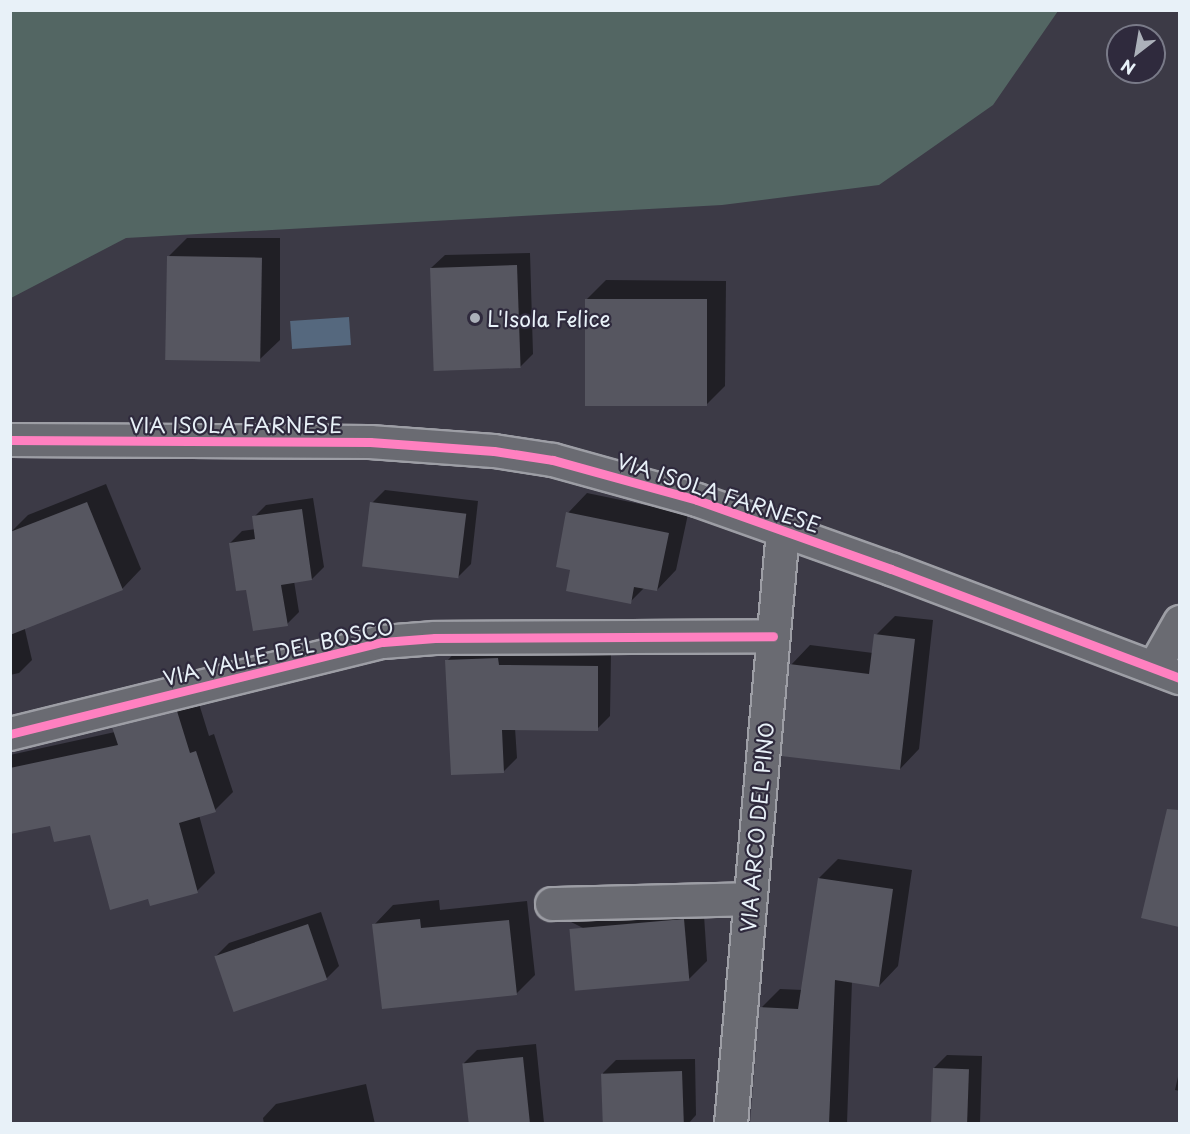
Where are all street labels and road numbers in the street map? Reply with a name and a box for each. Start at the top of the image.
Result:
street label: VIA ISOLA FARNESE [129,411,343,437]
street label: VIA ISOLA FARNESE [613,447,825,537]
street label: VIA VALLE DEL BOSCO [157,611,399,691]
street label: VIA ARCO DEL PINO [734,718,778,936]

